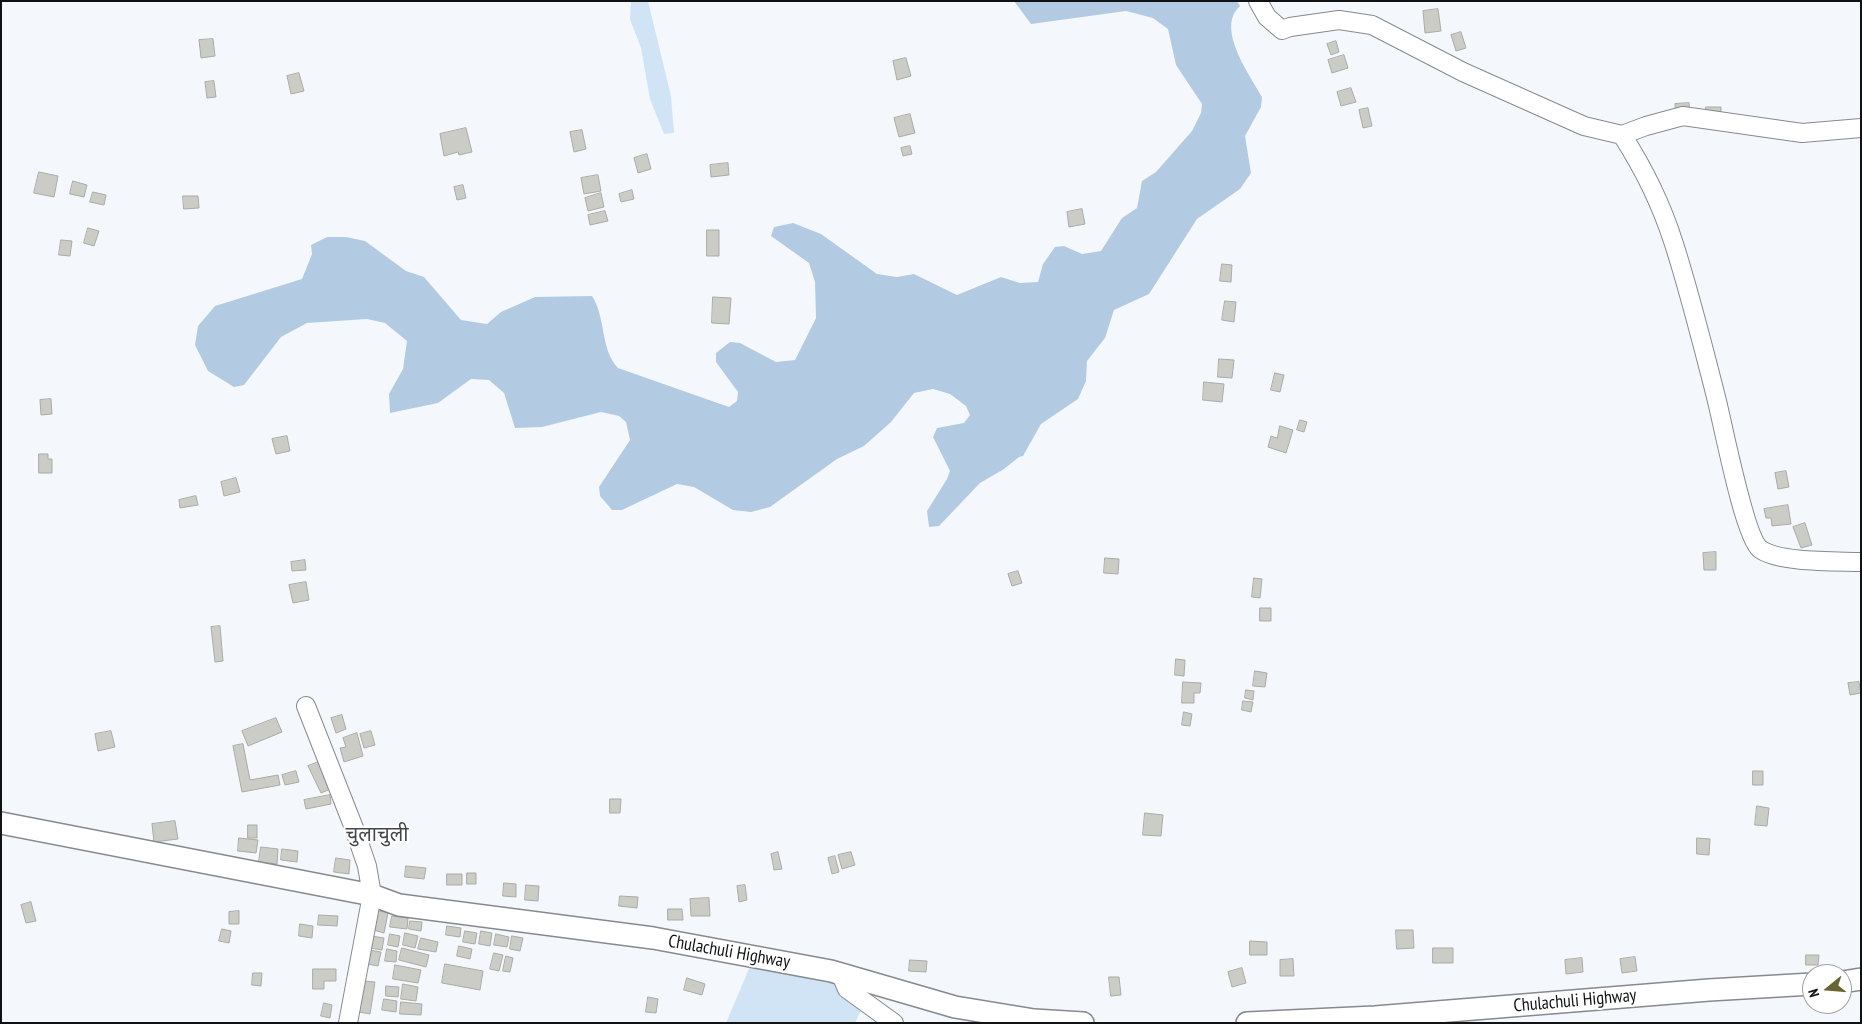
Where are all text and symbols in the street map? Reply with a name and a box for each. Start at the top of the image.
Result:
district label: चुलाचुली [346,823,408,847]
street label: Chulachuli Highway [666,931,792,973]
north arrow [1802,964,1852,1014]
street label: Chulachuli Highway [1513,985,1637,1017]
text: N [1804,987,1823,999]

